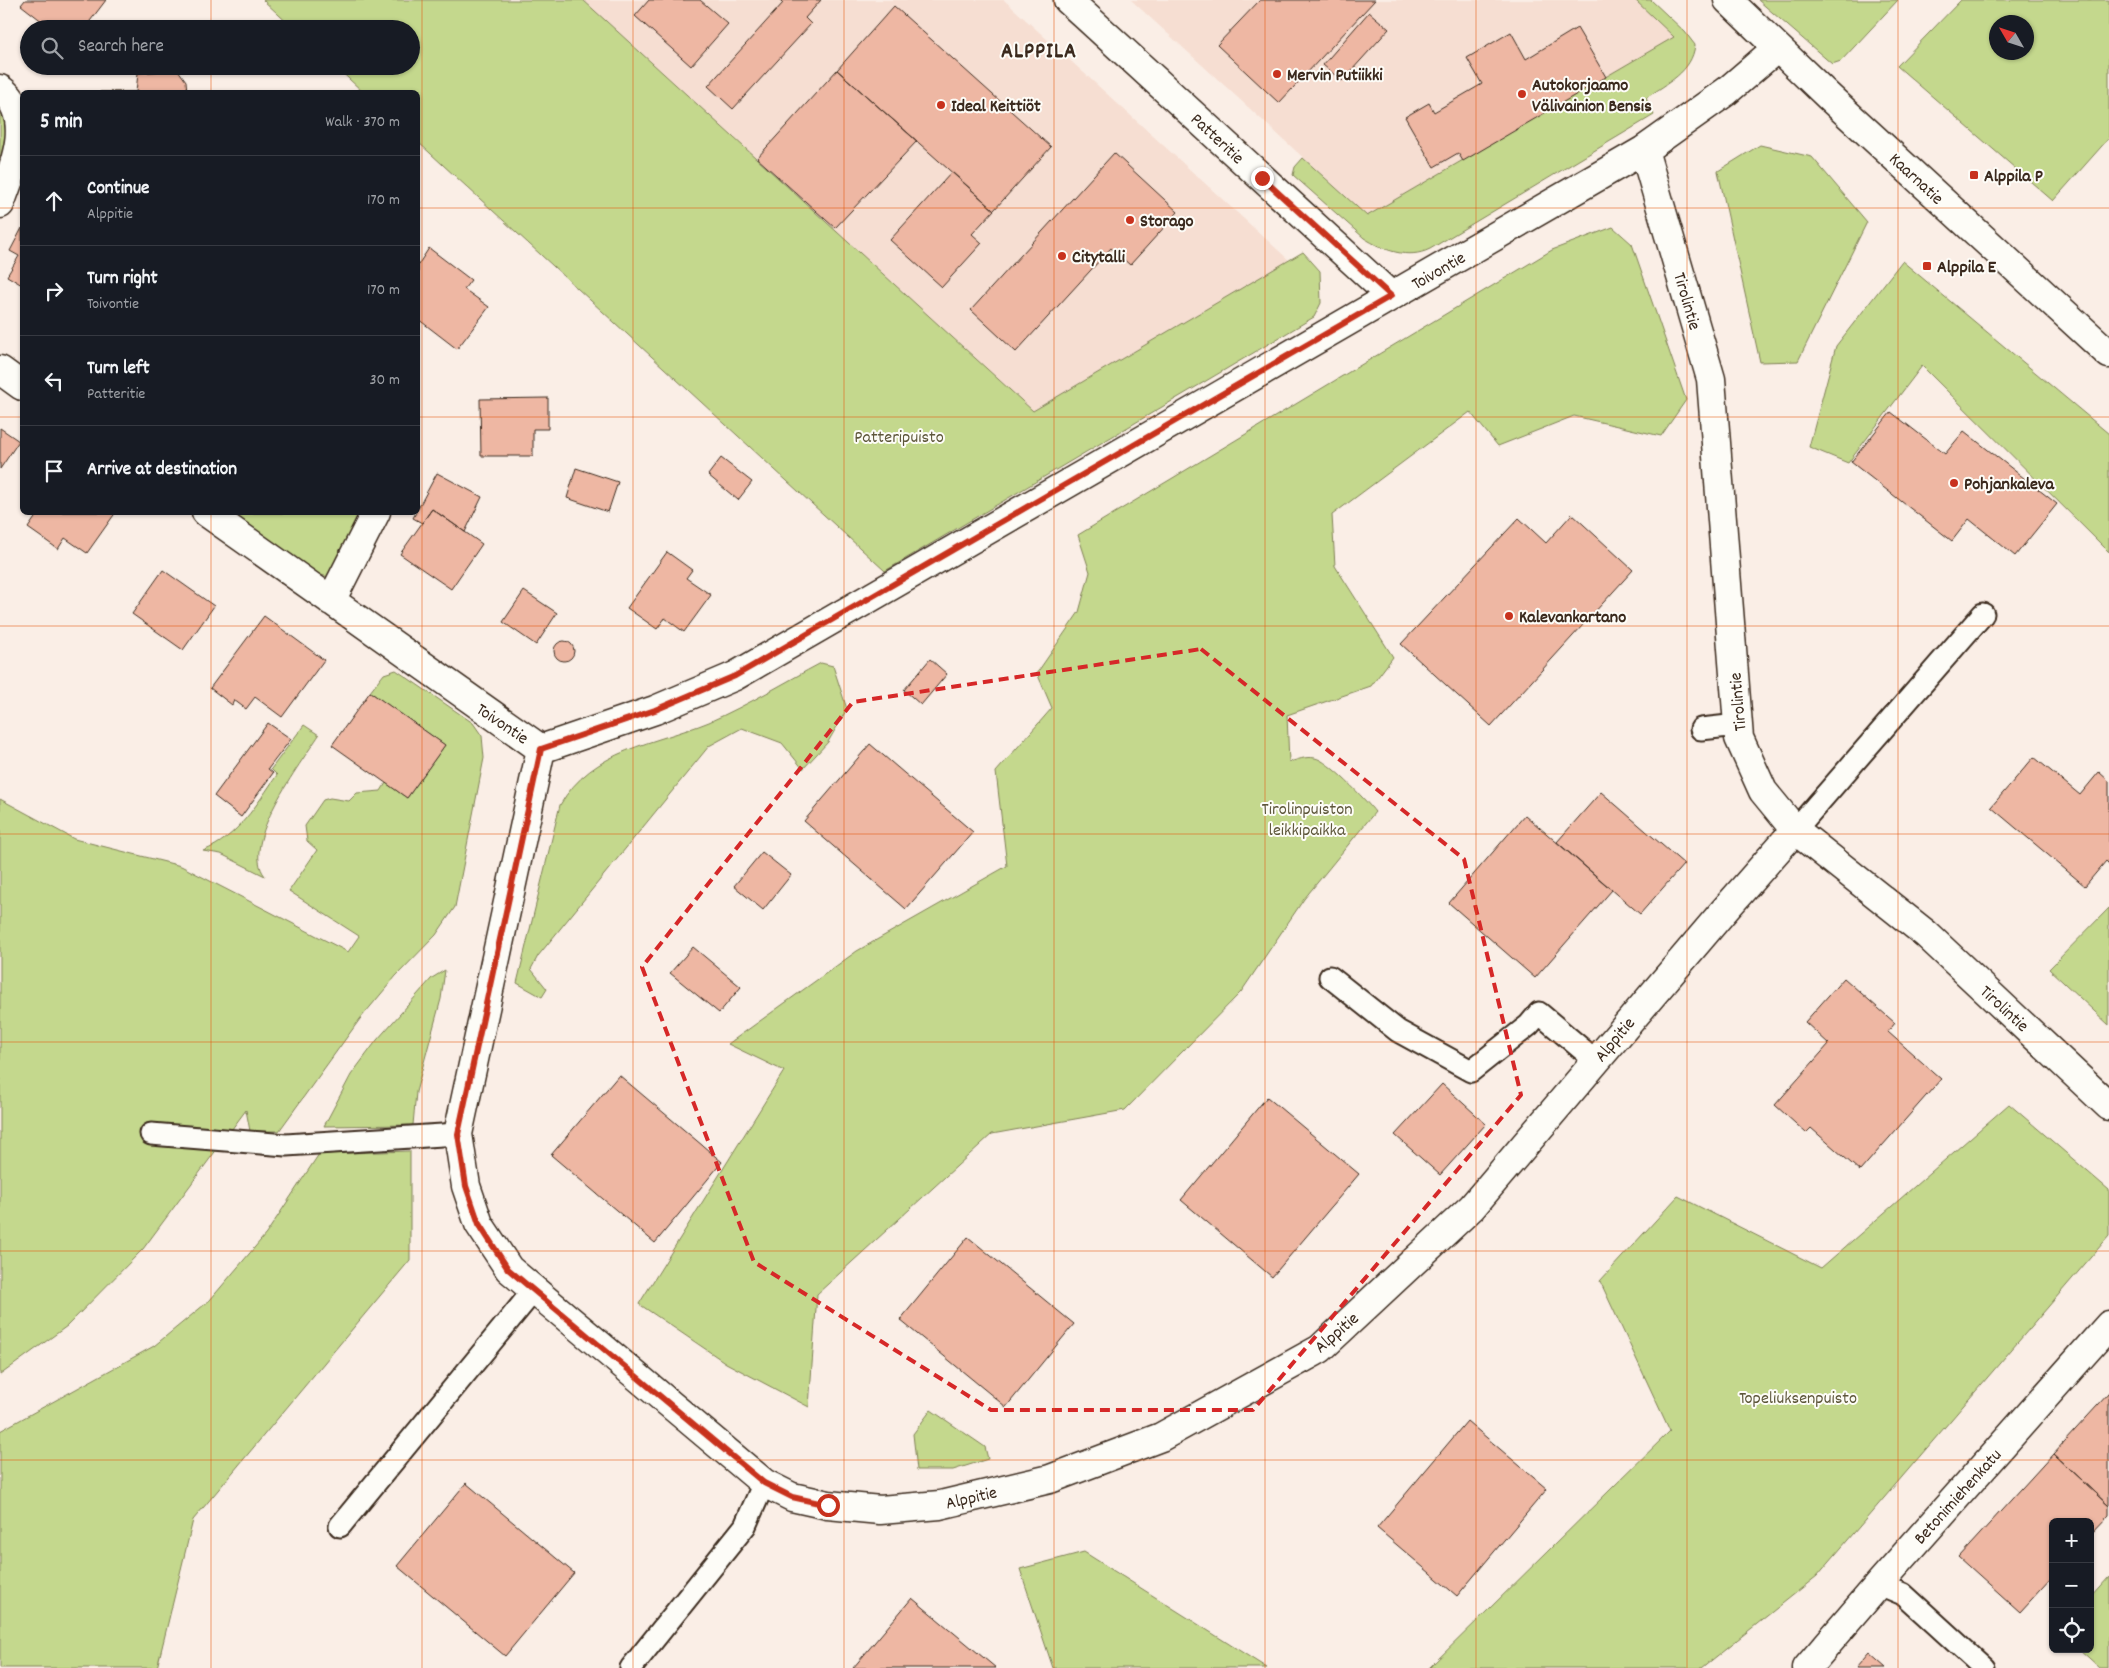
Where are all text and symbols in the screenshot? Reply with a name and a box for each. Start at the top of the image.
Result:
north arrow [1989,15,2034,60]
search box [20,20,420,75]
icon: search [38,34,66,62]
text: Search here [78,34,164,61]
district label: ALPPILA [1001,37,1077,68]
place label: Mervin Putiikki [1287,64,1383,89]
marker: Mervin Putiikki [1271,68,1283,80]
place label: Autokorjaamo Välivainion Bensis [1532,74,1652,120]
marker: Autokorjaamo Välivainion Bensis [1516,88,1528,100]
place label: Ideal Keittiöt [951,95,1041,120]
marker: Ideal Keittiöt [935,99,947,111]
text: 5 min [40,108,83,138]
street label: Patteritie [1184,108,1249,171]
text: Walk · 370 m [325,111,400,134]
street label: Kaarnatie [1882,148,1948,212]
place label: Alppila P [1984,165,2043,190]
route end [1251,167,1274,190]
marker: Alppila P [1968,169,1980,181]
text: Continue [87,176,149,203]
icon: ahead [40,187,68,215]
text: 170 m [367,189,400,212]
text: Alppitie [87,203,133,226]
place label: Storago [1140,210,1194,235]
marker: Storago [1124,214,1136,226]
place label: Citytalli [1072,246,1126,271]
street label: Toivontie [1408,247,1471,298]
marker: Citytalli [1056,250,1068,262]
place label: Alppila E [1937,256,1997,281]
marker: Alppila E [1921,260,1933,272]
text: Turn right [87,266,158,293]
street label: Tirolintie [1665,270,1706,334]
icon: right [40,277,68,305]
text: 170 m [367,279,400,302]
text: Toivontie [87,293,139,316]
text: Turn left [87,356,150,383]
icon: left [40,367,68,395]
text: 30 m [370,369,400,392]
text: Patteritie [87,383,145,406]
park label: Patteripuisto [854,426,944,451]
icon: arrive [40,457,68,485]
text: Arrive at destination [87,457,237,484]
place label: Pohjankaleva [1964,473,2054,498]
marker: Pohjankaleva [1948,477,1960,489]
place label: Kalevankartano [1519,606,1626,631]
marker: Kalevankartano [1503,610,1515,622]
street label: Tirolintie [1724,671,1755,732]
street label: Toivontie [470,698,533,752]
park label: Tirolinpuiston leikkipaikka [1262,798,1352,844]
street label: Tirolintie [1973,981,2033,1039]
street label: Alppitie [1590,1013,1642,1069]
street label: Alppitie [1310,1307,1365,1360]
park label: Topeliuksenpuisto [1739,1387,1857,1412]
street label: Betonimiehenkatu [1909,1444,2009,1551]
street label: Alppitie [943,1481,1000,1517]
route start [817,1494,840,1517]
map controls [2049,1518,2094,1653]
button: + [2049,1518,2094,1563]
button: − [2049,1563,2094,1608]
button: locate [2049,1608,2094,1653]

